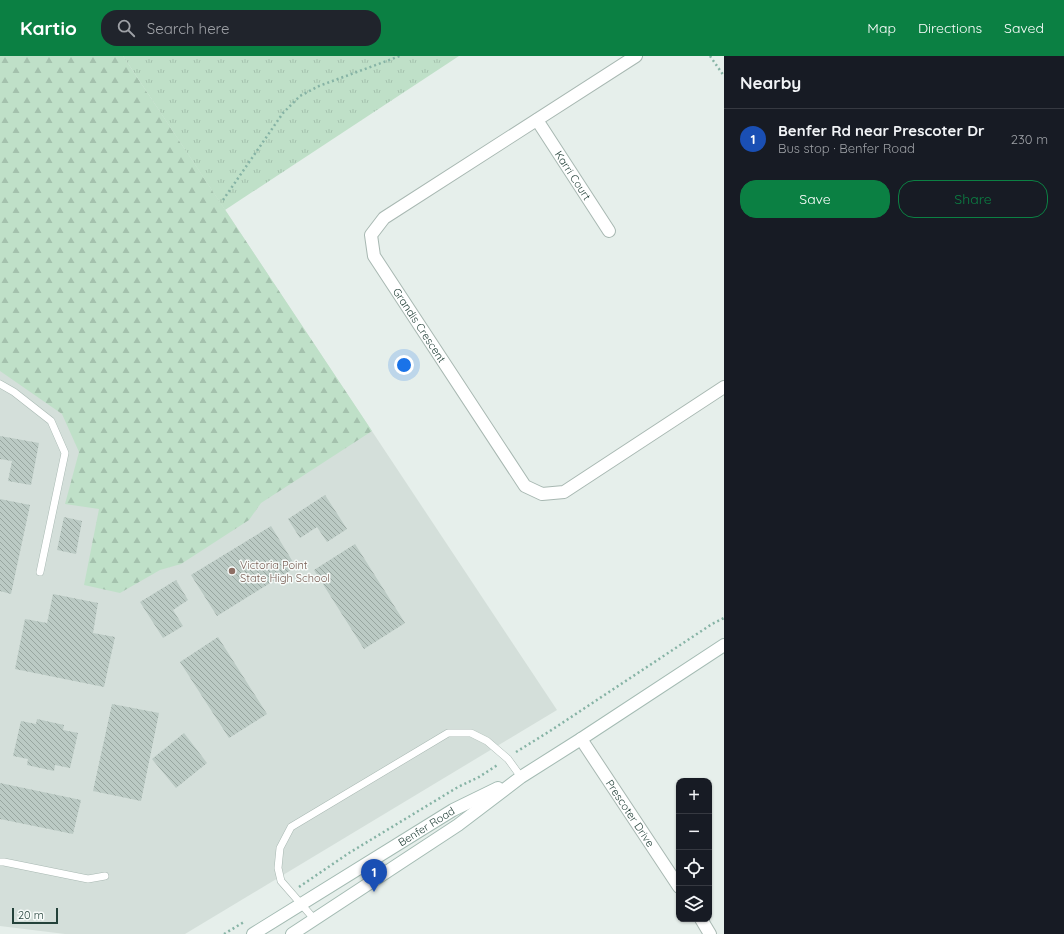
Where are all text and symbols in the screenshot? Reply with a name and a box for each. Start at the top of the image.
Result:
search box [101,10,381,46]
text: Kartio [20,16,77,40]
icon: search [115,17,137,39]
text: Search here [147,19,230,38]
text: Map [867,19,896,37]
text: Directions [918,19,982,37]
text: Saved [1004,19,1044,37]
text: Nearby [740,72,801,93]
text: Benfer Rd near Prescoter Dr [778,121,984,140]
text: 1 [750,131,756,147]
text: 230 m [1011,131,1048,147]
text: Bus stop · Benfer Road [778,140,915,156]
street label: Karri Court [552,148,594,203]
button: Save [740,180,890,218]
button: Share [898,180,1048,218]
street label: Grandis Crescent [390,285,449,365]
your location [394,355,414,375]
place label: Victoria Point State High School [240,558,330,585]
marker: Victoria Point State High School [227,566,237,576]
street label: Prescoter Drive [603,777,658,850]
map controls [676,778,712,922]
button: + [676,778,712,814]
street label: Benfer Road [395,804,457,849]
button: − [676,814,712,850]
button: locate [676,850,712,886]
pin: 1 [361,859,387,892]
button: layers [676,886,712,922]
scale bar [12,906,58,925]
text: 20 m [18,908,44,922]

